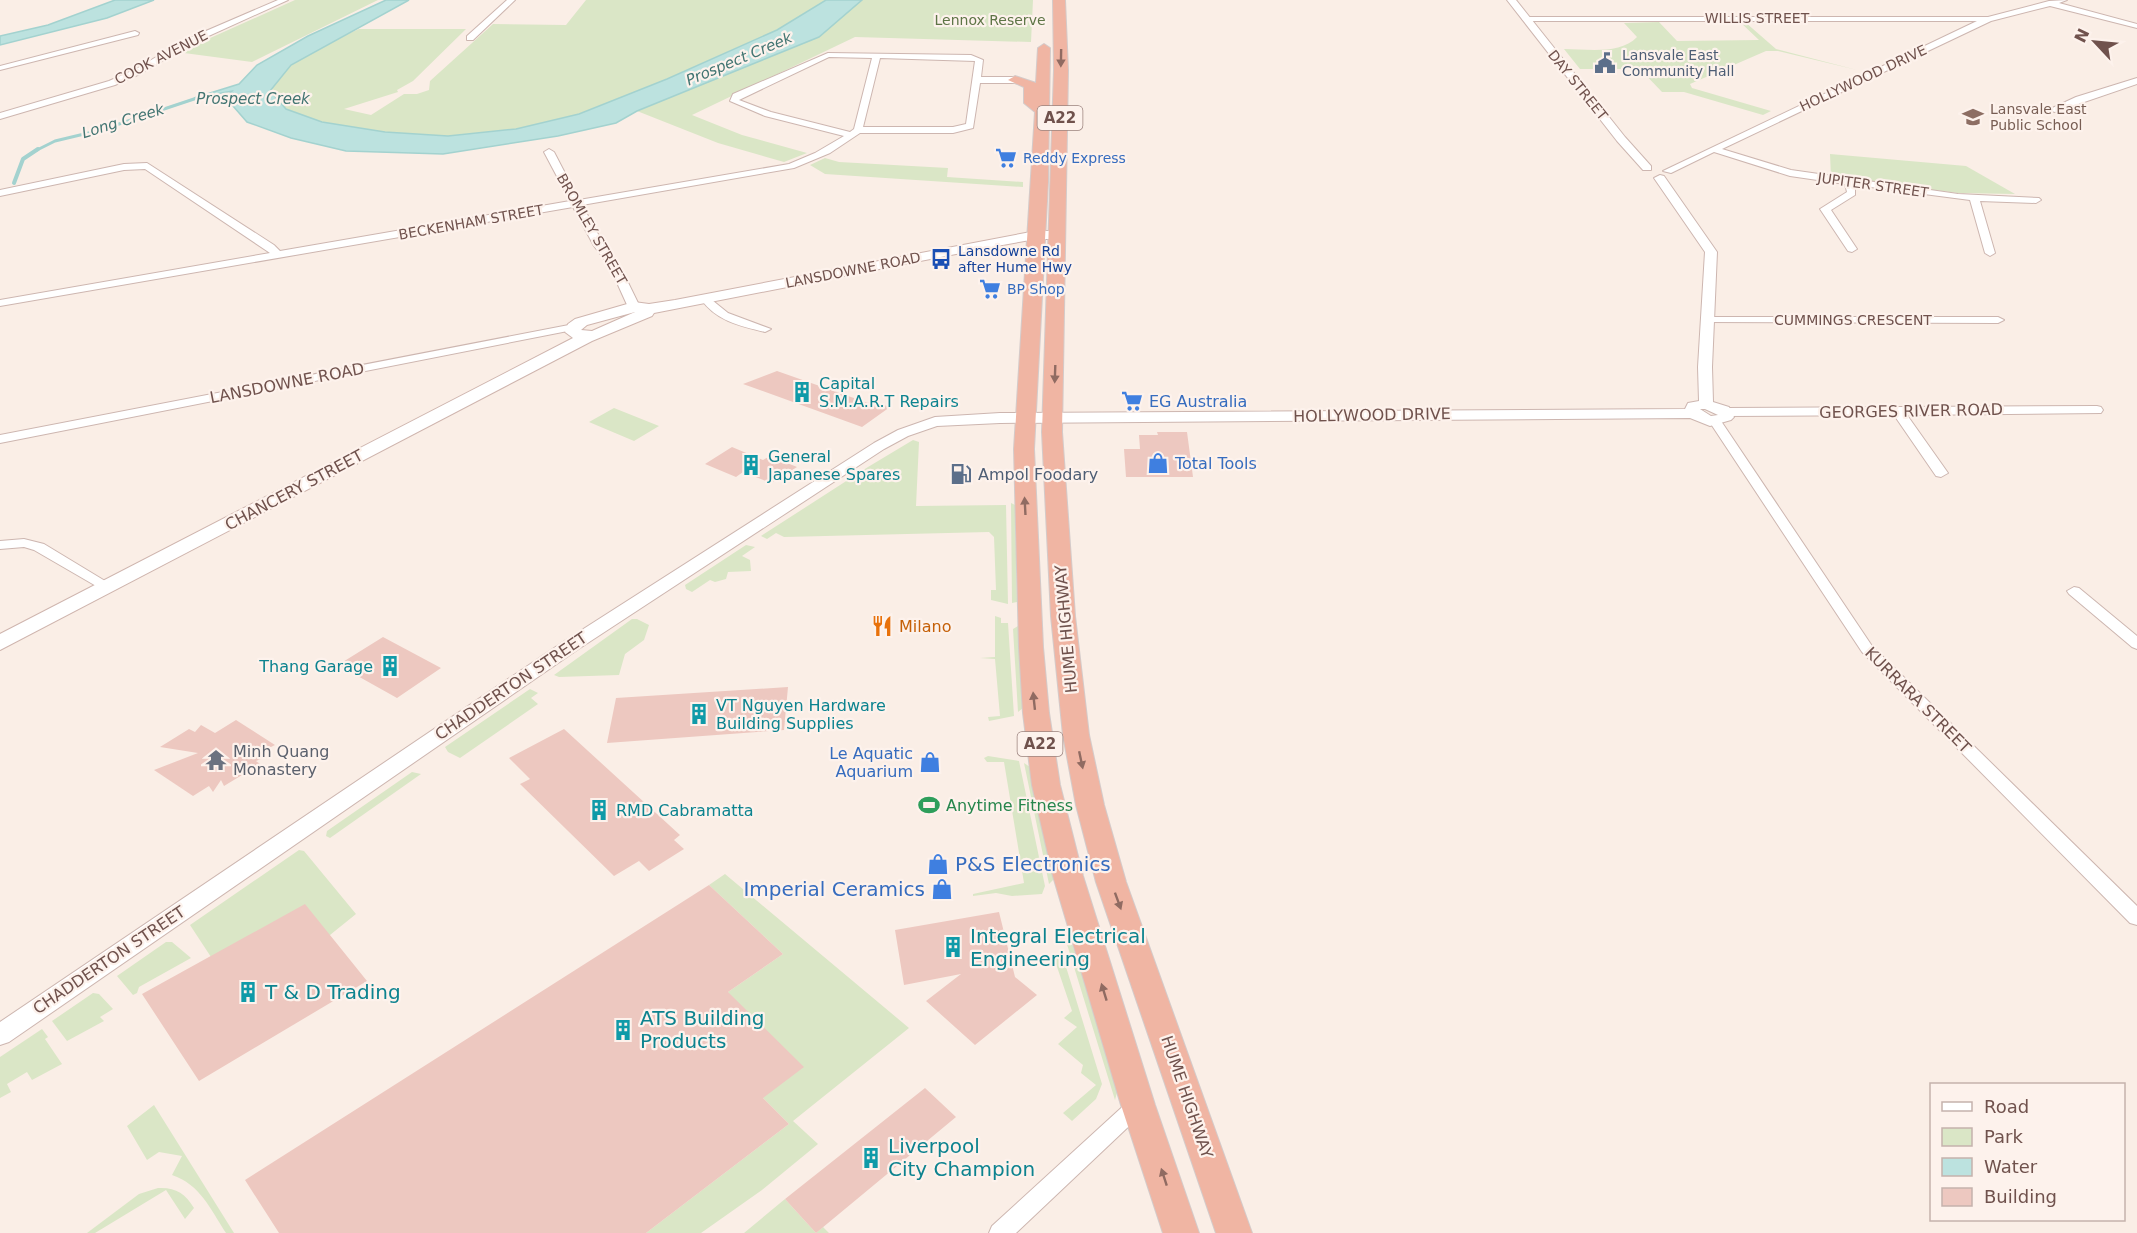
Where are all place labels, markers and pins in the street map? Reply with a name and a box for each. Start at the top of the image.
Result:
place label: Lansvale East Community Hall [1622,47,1734,79]
public building icon: Lansvale East Community Hall [1593,51,1617,75]
place label: Lansvale East Public School [1990,101,2087,133]
school or university icon: Lansvale East Public School [1961,105,1985,129]
supermarket icon: Reddy Express [994,146,1018,170]
place label: Reddy Express [1023,150,1126,166]
place label: Lansdowne Rd after Hume Hwy [958,243,1072,275]
bus stop icon: Lansdowne Rd after Hume Hwy [929,247,953,271]
supermarket icon: BP Shop [978,277,1002,301]
place label: BP Shop [1007,281,1065,297]
place label: Capital S.M.A.R.T Repairs [819,374,959,411]
building icon: Capital S.M.A.R.T Repairs [790,380,814,404]
supermarket icon: EG Australia [1120,389,1144,413]
place label: EG Australia [1149,392,1247,411]
place label: General Japanese Spares [767,447,900,484]
shop icon: Total Tools [1146,451,1170,475]
building icon: General Japanese Spares [739,453,763,477]
place label: Total Tools [1174,454,1257,473]
fuel station icon: Ampol Foodary [949,462,973,486]
place label: Ampol Foodary [978,465,1098,484]
restaurant icon: Milano [870,614,894,638]
place label: Milano [899,617,951,636]
building icon: Thang Garage [378,654,402,678]
place label: Thang Garage [258,657,373,676]
place label: VT Nguyen Hardware Building Supplies [716,696,886,733]
building icon: VT Nguyen Hardware Building Supplies [687,702,711,726]
place label: Minh Quang Monastery [233,742,329,779]
place label: Le Aquatic Aquarium [829,744,913,781]
temple icon: Minh Quang Monastery [204,748,228,772]
shop icon: Le Aquatic Aquarium [918,750,942,774]
sports icon: Anytime Fitness [917,793,941,817]
place label: Anytime Fitness [946,796,1073,815]
building icon: RMD Cabramatta [587,798,611,822]
place label: RMD Cabramatta [616,801,754,820]
shop icon: P&S Electronics [926,852,950,876]
place label: P&S Electronics [955,852,1111,876]
place label: Imperial Ceramics [743,877,925,901]
shop icon: Imperial Ceramics [930,877,954,901]
place label: Integral Electrical Engineering [970,924,1146,971]
building icon: Integral Electrical Engineering [941,935,965,959]
building icon: T & D Trading [236,980,260,1004]
place label: T & D Trading [264,980,401,1004]
place label: ATS Building Products [640,1006,765,1053]
building icon: ATS Building Products [611,1018,635,1042]
place label: Liverpool City Champion [888,1134,1035,1181]
building icon: Liverpool City Champion [859,1146,883,1170]

